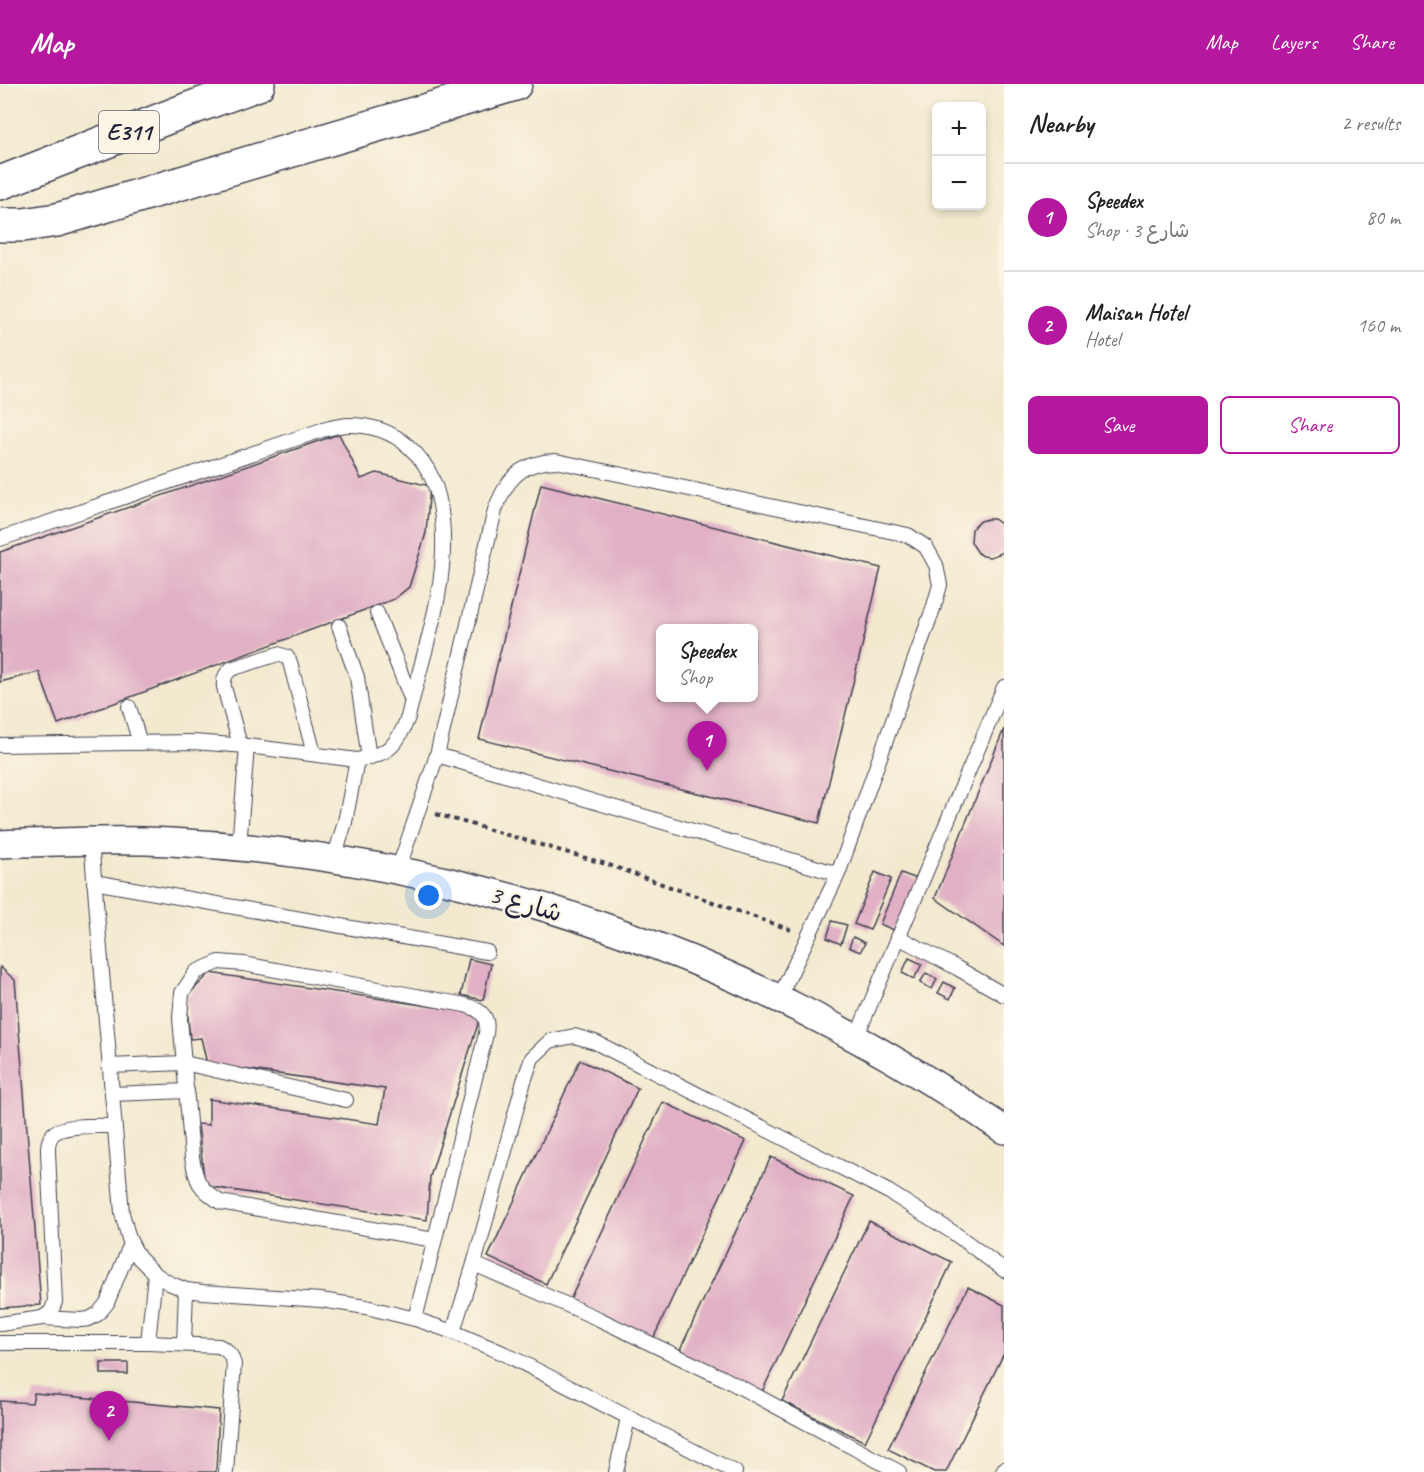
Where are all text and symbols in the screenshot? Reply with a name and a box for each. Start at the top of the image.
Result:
text: Map [30,25,73,60]
text: Map [1205,29,1238,55]
text: Layers [1271,29,1317,55]
text: Share [1350,29,1394,55]
map controls [932,102,986,210]
button: + [932,102,986,156]
text: Nearby [1028,107,1093,140]
road number: E311 [99,111,159,153]
text: 2 results [1341,111,1400,136]
button: − [932,156,986,210]
text: Speedex [1085,187,1143,215]
text: 1 [1043,205,1052,230]
text: 80 m [1366,205,1400,230]
text: Shop · شارع 3 [1085,218,1190,243]
text: Maisan Hotel [1085,299,1187,327]
text: 2 [1043,313,1052,338]
text: 160 m [1357,313,1400,338]
text: Hotel [1085,327,1120,352]
button: Save [1028,396,1208,454]
button: Share [1220,396,1400,454]
popup [656,624,758,702]
text: Speedex [678,637,736,665]
text: Shop [678,665,712,690]
pin: 1 [688,722,726,771]
street label: شارع 3 [485,877,566,931]
your location [414,881,443,910]
pin: 2 [90,1392,128,1441]

